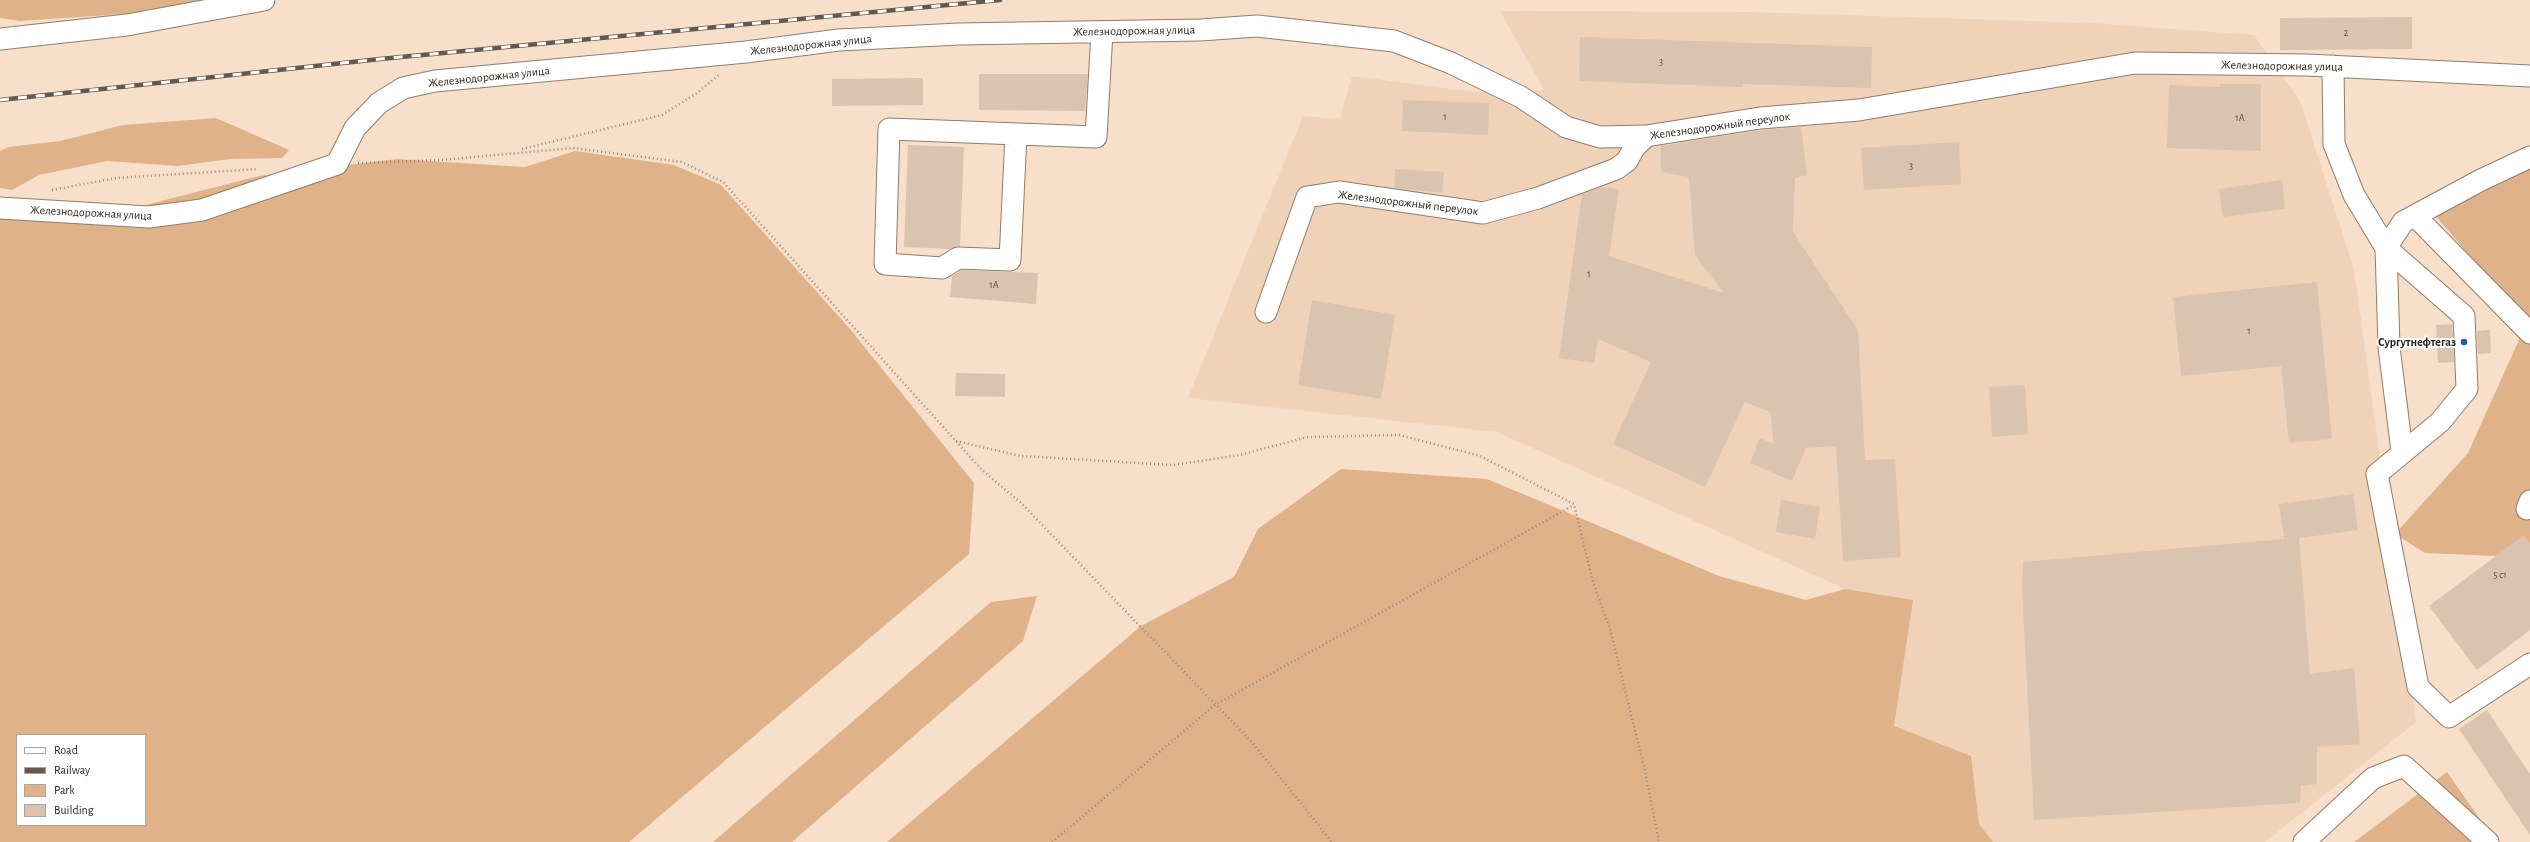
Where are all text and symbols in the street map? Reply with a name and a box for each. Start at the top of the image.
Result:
street label: Железнодорожная улица [1073,23,1195,39]
house number: 2 [2344,27,2348,39]
street label: Железнодорожная улица [749,31,873,59]
house number: 3 [1659,56,1663,68]
street label: Железнодорожная улица [2221,58,2343,74]
street label: Железнодорожная улица [427,63,551,91]
street label: Железнодорожный переулок [1649,109,1791,143]
house number: 1 [1443,111,1447,123]
house number: 1А [2235,112,2245,124]
house number: 3 [1909,160,1913,172]
street label: Железнодорожный переулок [1337,187,1479,219]
street label: Железнодорожная улица [30,203,152,223]
house number: 1 [1587,268,1591,280]
house number: 1А [989,279,999,291]
house number: 1 [2247,325,2251,337]
place label: Сургутнефтегаз [2378,335,2456,349]
marker: Сургутнефтегаз [2459,337,2469,347]
house number: 5 с1 [2493,569,2507,581]
legend [16,734,146,826]
text: Road [54,744,78,756]
text: Railway [54,764,90,776]
text: Park [54,784,75,796]
text: Building [54,804,94,816]

